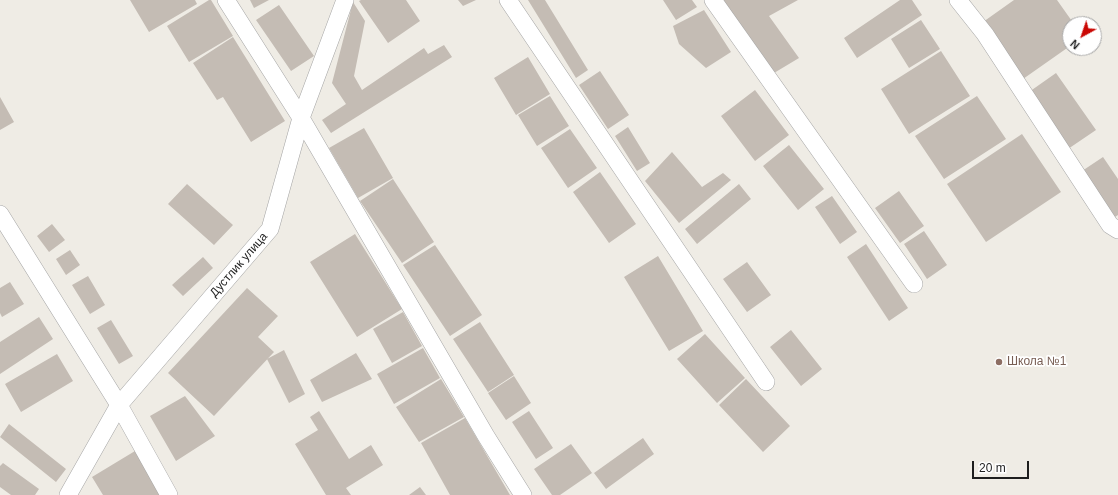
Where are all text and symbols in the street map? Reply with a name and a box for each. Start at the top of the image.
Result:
north arrow [1062,16,1102,56]
text: N [1068,37,1082,52]
street label: Дустлик улица [207,230,271,300]
place label: Школа №1 [1007,355,1066,369]
marker: Школа №1 [994,357,1004,367]
scale bar [974,453,1031,479]
text: 20 m [979,461,1006,475]

